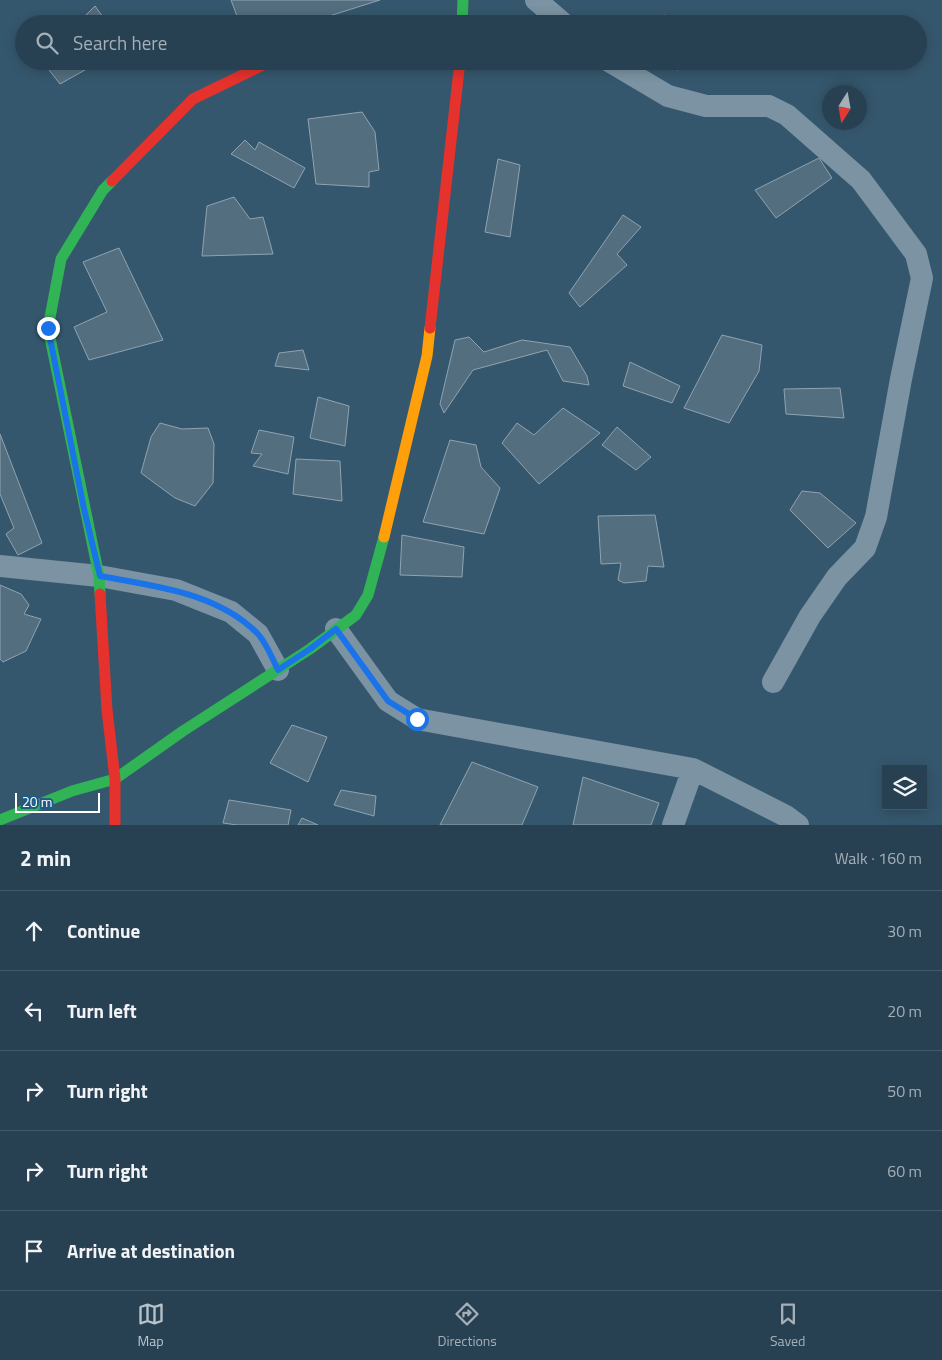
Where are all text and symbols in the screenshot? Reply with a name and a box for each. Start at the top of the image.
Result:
search box [15,15,927,70]
text: Search here [73,28,167,57]
icon: search [33,29,61,57]
north arrow [822,85,867,130]
route end [37,317,60,340]
route start [406,708,429,731]
map controls [882,765,927,810]
button: layers [882,765,927,810]
scale bar [15,790,100,813]
text: 20 m [22,791,52,812]
text: 2 min [20,842,71,874]
text: Walk · 160 m [834,846,922,870]
text: Continue [67,916,140,945]
icon: ahead [20,917,48,945]
text: 30 m [887,919,922,943]
text: Turn left [67,996,137,1025]
icon: left [20,997,48,1025]
text: 20 m [887,999,922,1023]
text: Turn right [67,1076,148,1105]
icon: right [20,1077,48,1105]
text: 50 m [887,1079,922,1103]
text: Turn right [67,1156,148,1185]
icon: right [20,1157,48,1185]
text: 60 m [887,1159,922,1183]
text: Arrive at destination [67,1236,235,1265]
icon: arrive [20,1237,48,1265]
tab: Map [137,1300,165,1351]
tab: Directions [438,1300,497,1351]
tab: Saved [770,1300,806,1351]

